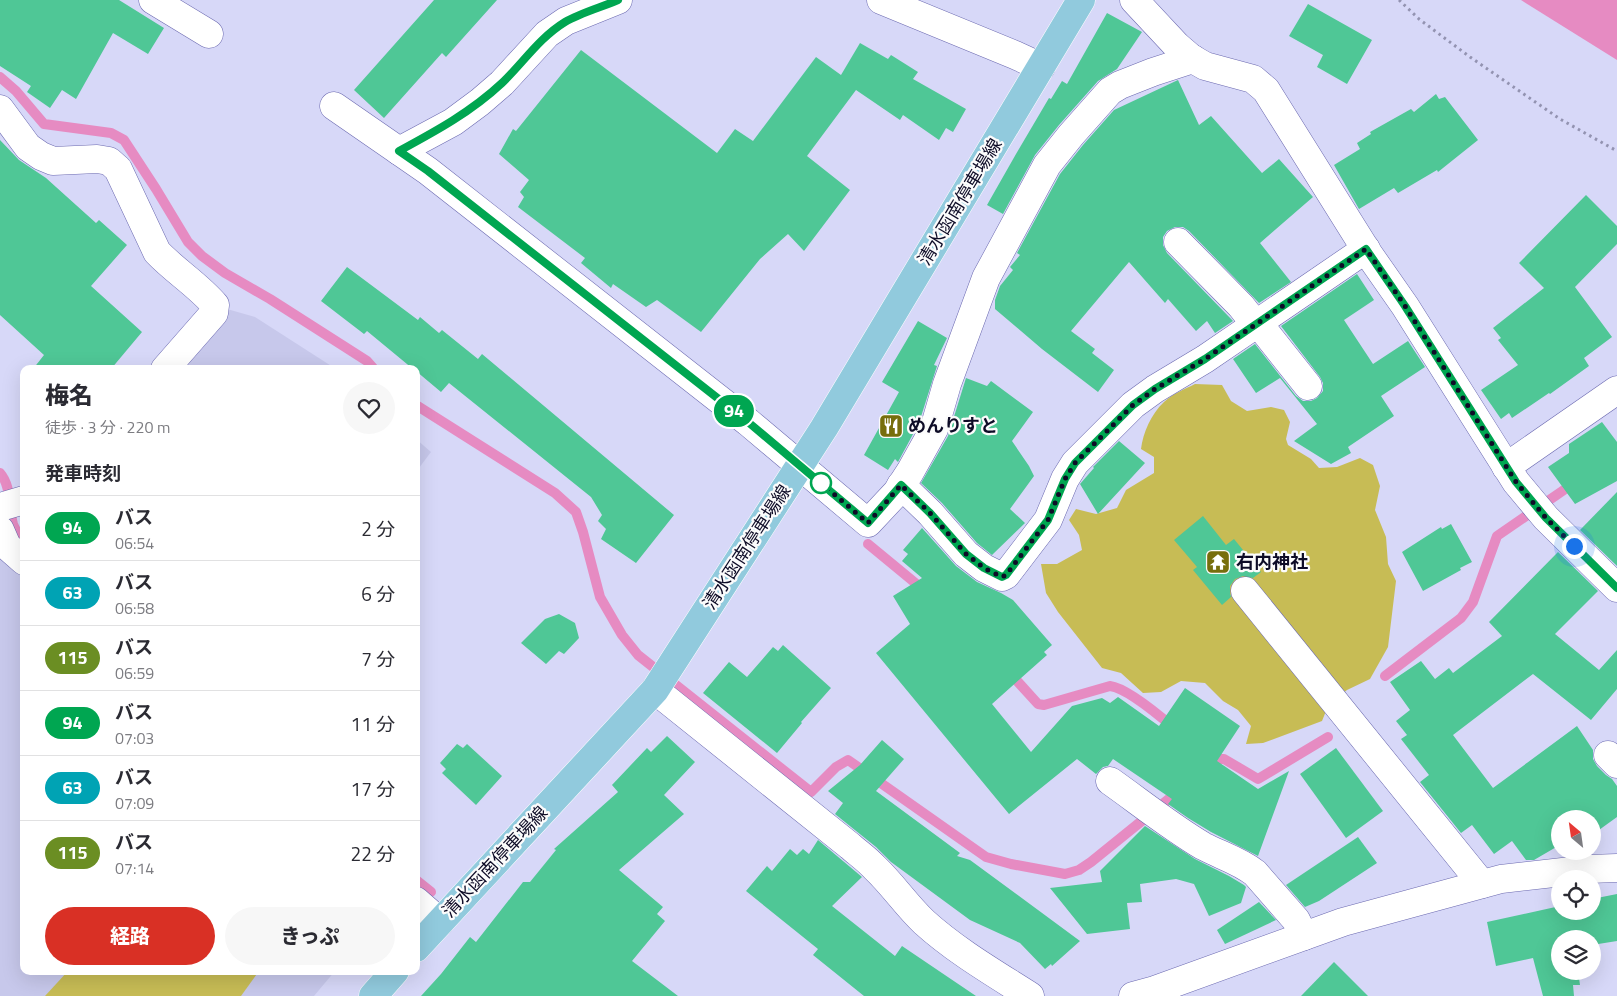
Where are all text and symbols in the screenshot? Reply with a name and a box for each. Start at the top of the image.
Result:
street label: 清水函南停車場線 [911,133,1008,270]
text: 梅名 [45,377,93,413]
button: heart [343,382,395,434]
line badge: 94 [712,395,756,427]
text: 94 [724,397,744,424]
place label: めんりすと [908,412,998,439]
restaurant icon: めんりすと [878,413,904,439]
text: 徒歩 · 3 分 · 220 m [45,415,170,439]
text: 発車時刻 [45,458,121,487]
unlabelled marker [810,472,832,494]
street label: 清水函南停車場線 [696,479,797,614]
text: バス [115,502,153,531]
text: 94 [62,514,83,541]
text: 2 分 [361,514,395,543]
text: 06:54 [115,531,154,555]
your location [1562,534,1587,559]
place label: 右内神社 [1236,548,1308,575]
temple icon: 右内神社 [1205,549,1231,575]
text: バス [115,567,153,596]
text: 63 [62,579,83,606]
text: 6 分 [361,579,395,608]
text: 06:58 [115,596,154,620]
text: バス [115,632,153,661]
text: 115 [57,644,88,671]
text: 7 分 [361,644,395,673]
text: 06:59 [115,661,154,685]
text: バス [115,697,153,726]
text: 94 [62,709,83,736]
text: 11 分 [351,709,395,738]
text: 07:03 [115,726,154,750]
text: バス [115,762,153,791]
text: 63 [62,774,83,801]
text: 17 分 [351,774,395,803]
text: 07:09 [115,791,154,815]
street label: 清水函南停車場線 [436,800,554,924]
north arrow [1551,810,1601,860]
map controls [1551,810,1601,980]
text: バス [115,827,153,856]
text: 115 [57,839,88,866]
text: 22 分 [351,839,395,868]
text: 07:14 [115,856,154,880]
button: locate [1551,870,1601,920]
button: 経路 [45,907,215,965]
button: きっぷ [225,907,395,965]
button: layers [1551,930,1601,980]

